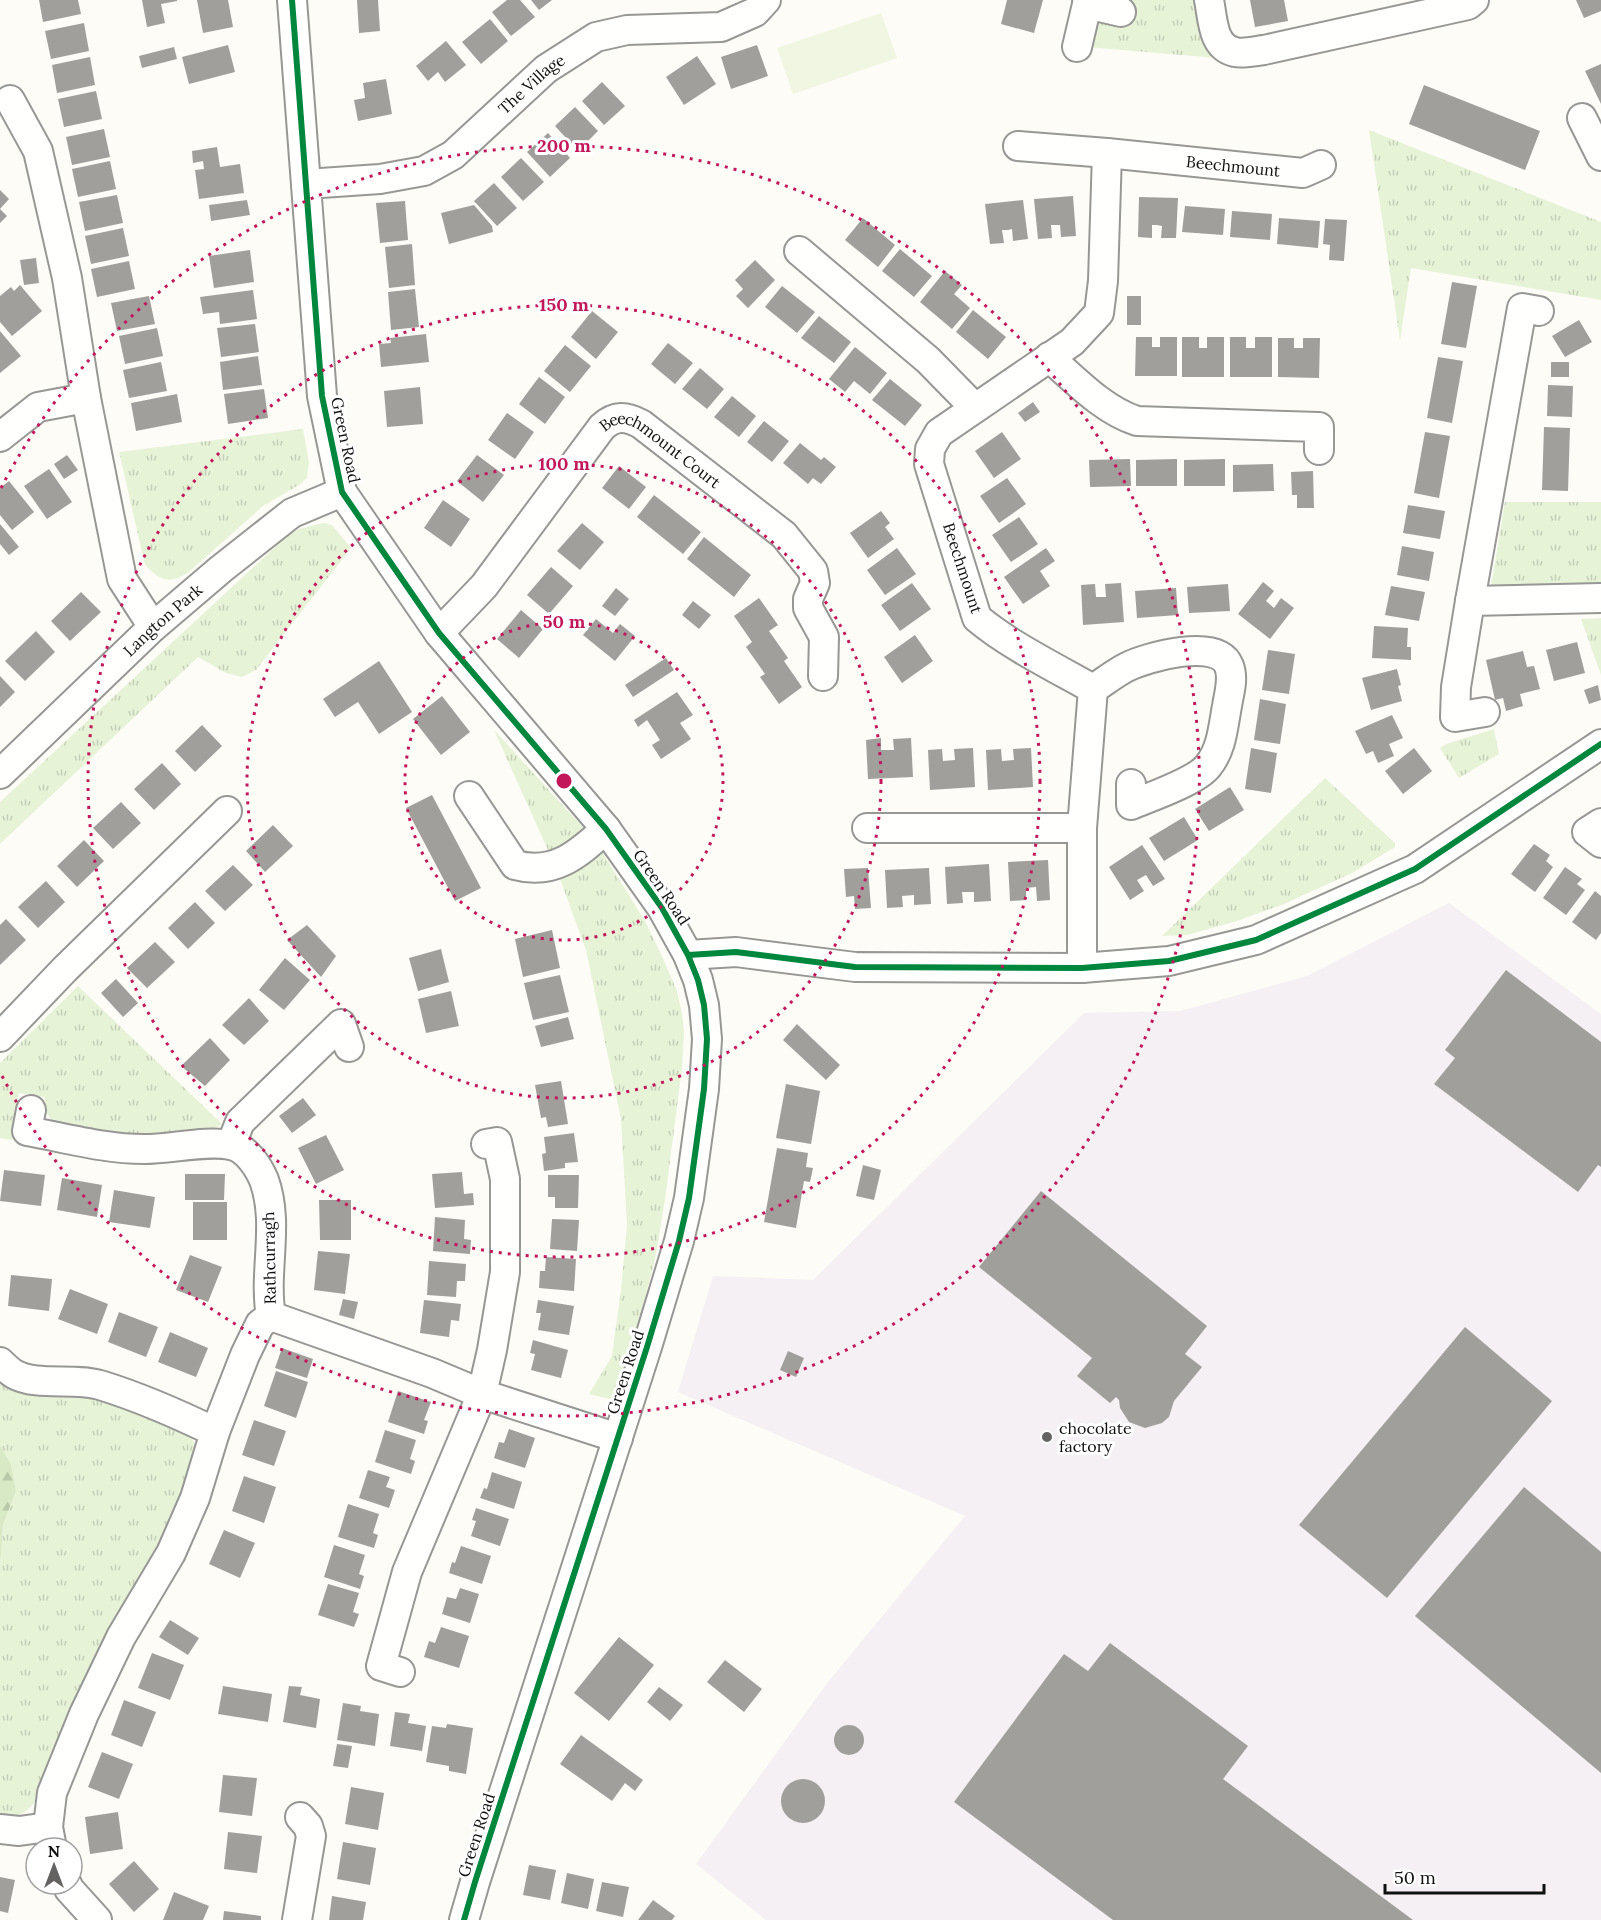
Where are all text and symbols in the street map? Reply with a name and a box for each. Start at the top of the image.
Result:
street label: The Village [494,49,569,118]
text: 200 m [537,134,591,157]
street label: Beechmount [1185,151,1282,181]
text: 150 m [539,293,589,316]
street label: Green Road [327,395,365,485]
street label: Beechmount Court [595,408,725,493]
text: 100 m [538,452,590,475]
street label: Beechmount [939,520,987,617]
street label: Langton Park [119,579,207,660]
text: 50 m [543,610,586,633]
centre of rings [554,771,574,791]
street label: Green Road [629,845,695,929]
street label: Rathcurragh [258,1211,280,1305]
street label: Green Road [602,1327,648,1417]
place label: chocolate factory [1059,1418,1132,1456]
marker: chocolate factory [1040,1430,1054,1444]
street label: Green Road [453,1790,499,1880]
north arrow [24,1836,84,1896]
text: N [48,1841,60,1861]
scale bar [1385,1857,1544,1895]
text: 50 m [1394,1866,1436,1889]

